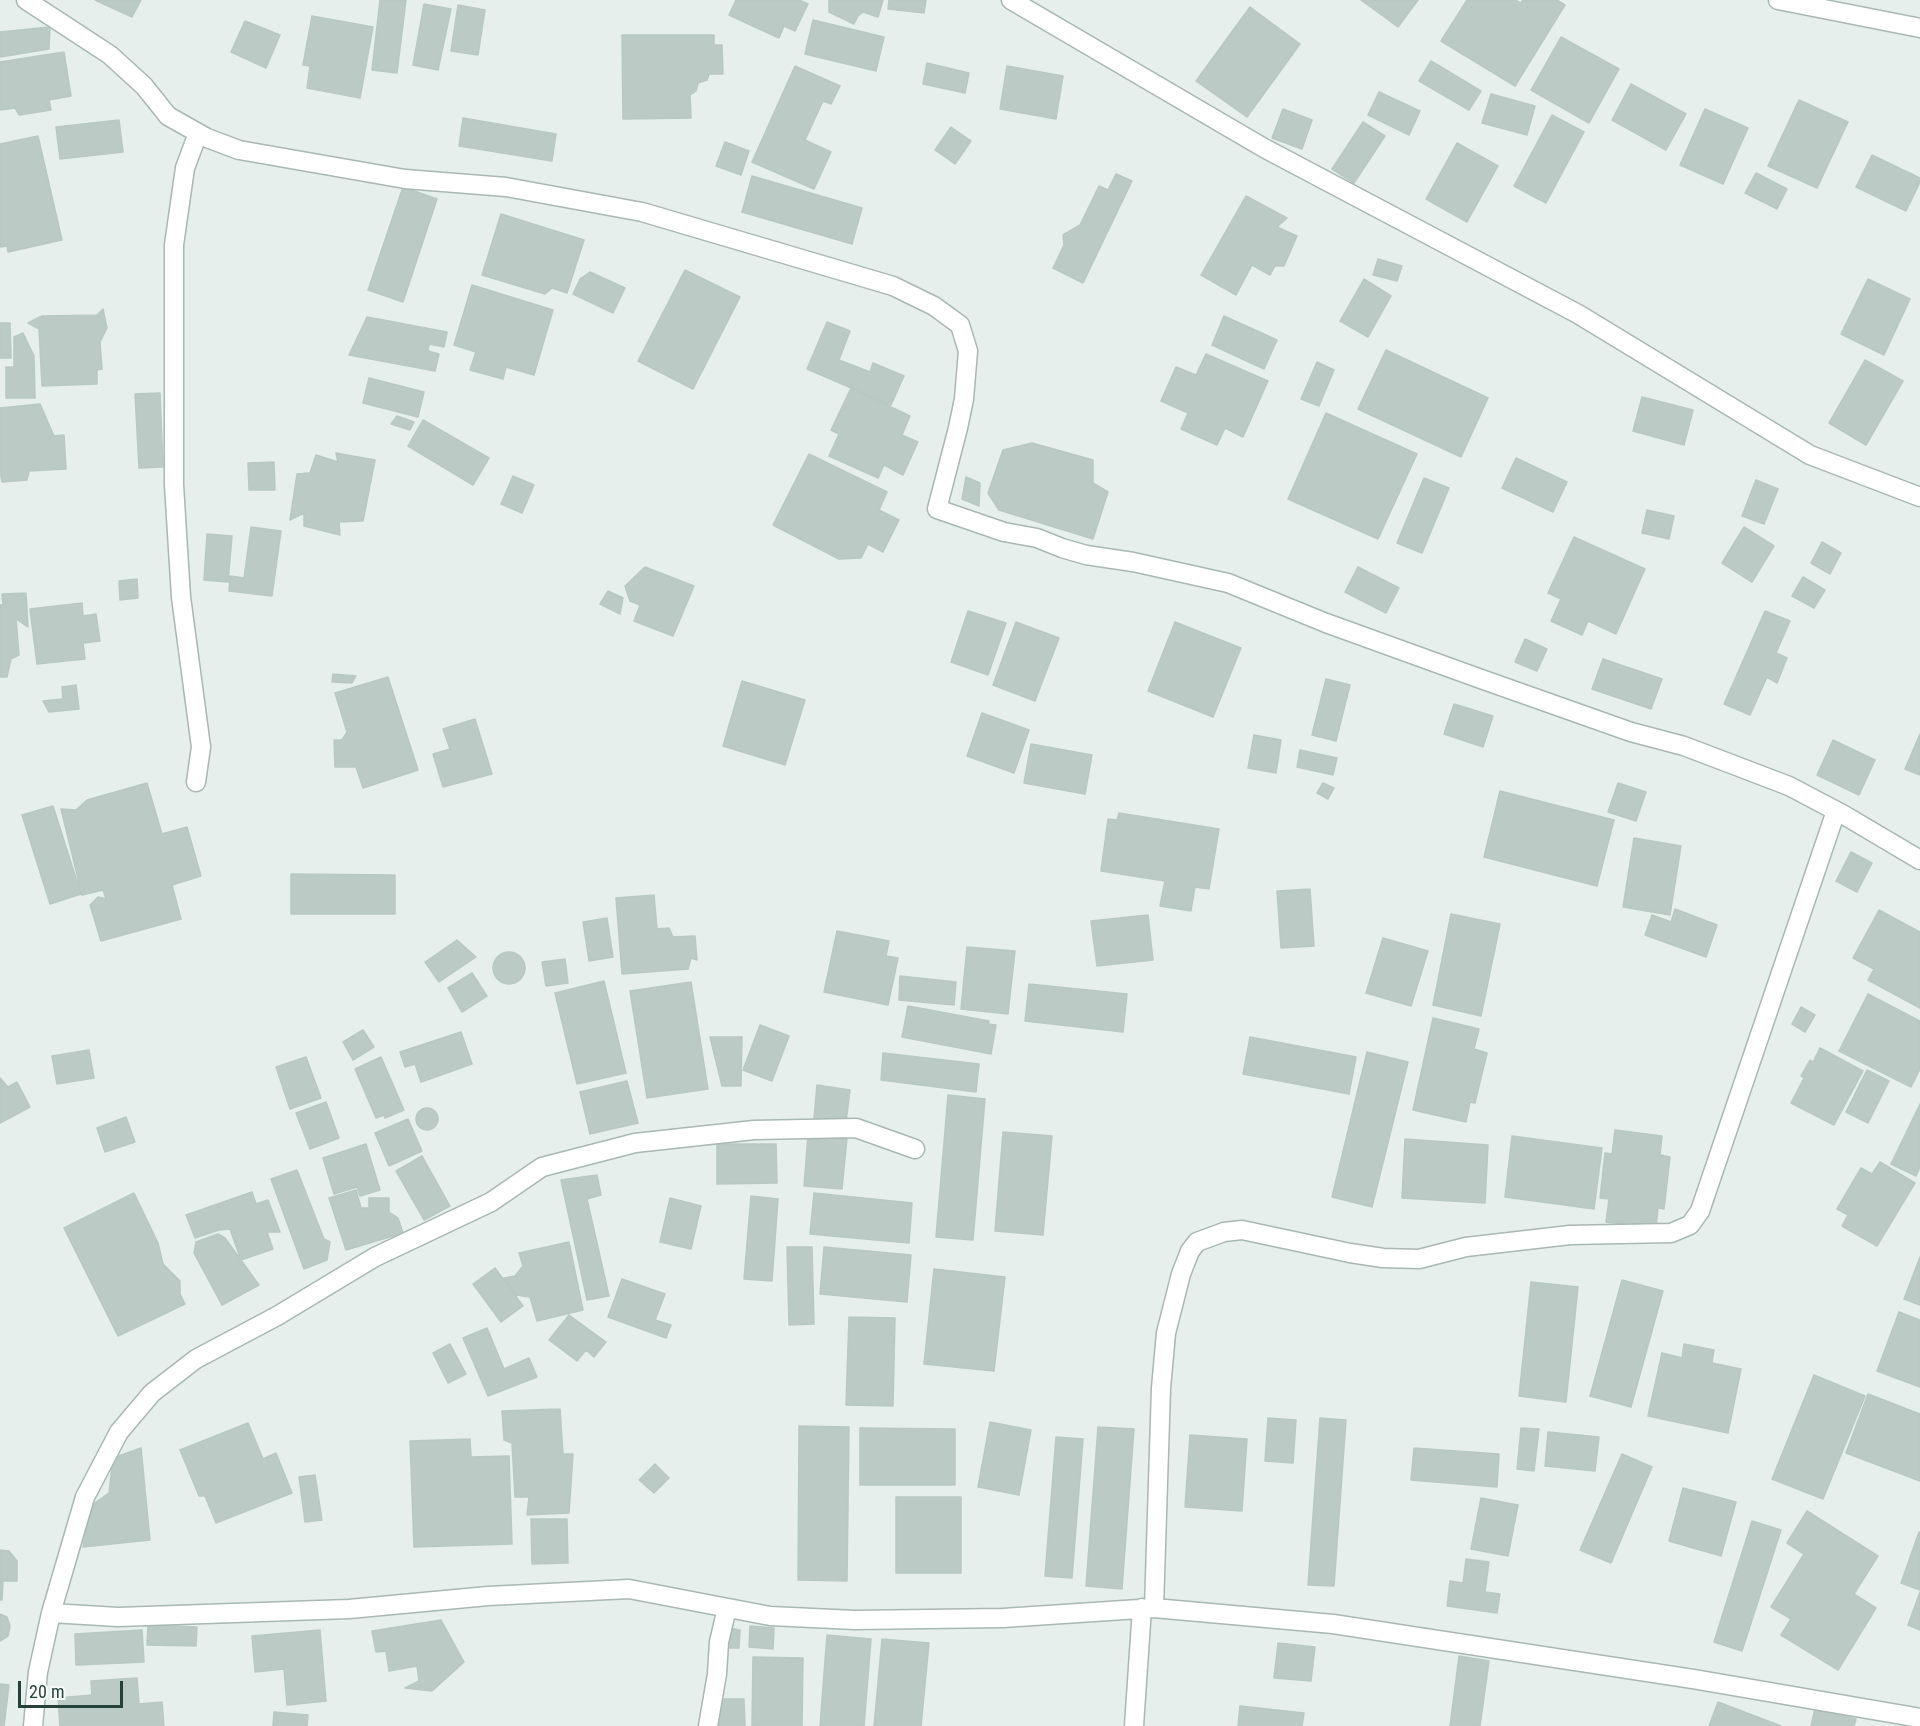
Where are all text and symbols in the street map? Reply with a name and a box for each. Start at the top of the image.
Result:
scale bar [21,1669,126,1707]
text: 20 m [29,1681,64,1702]

